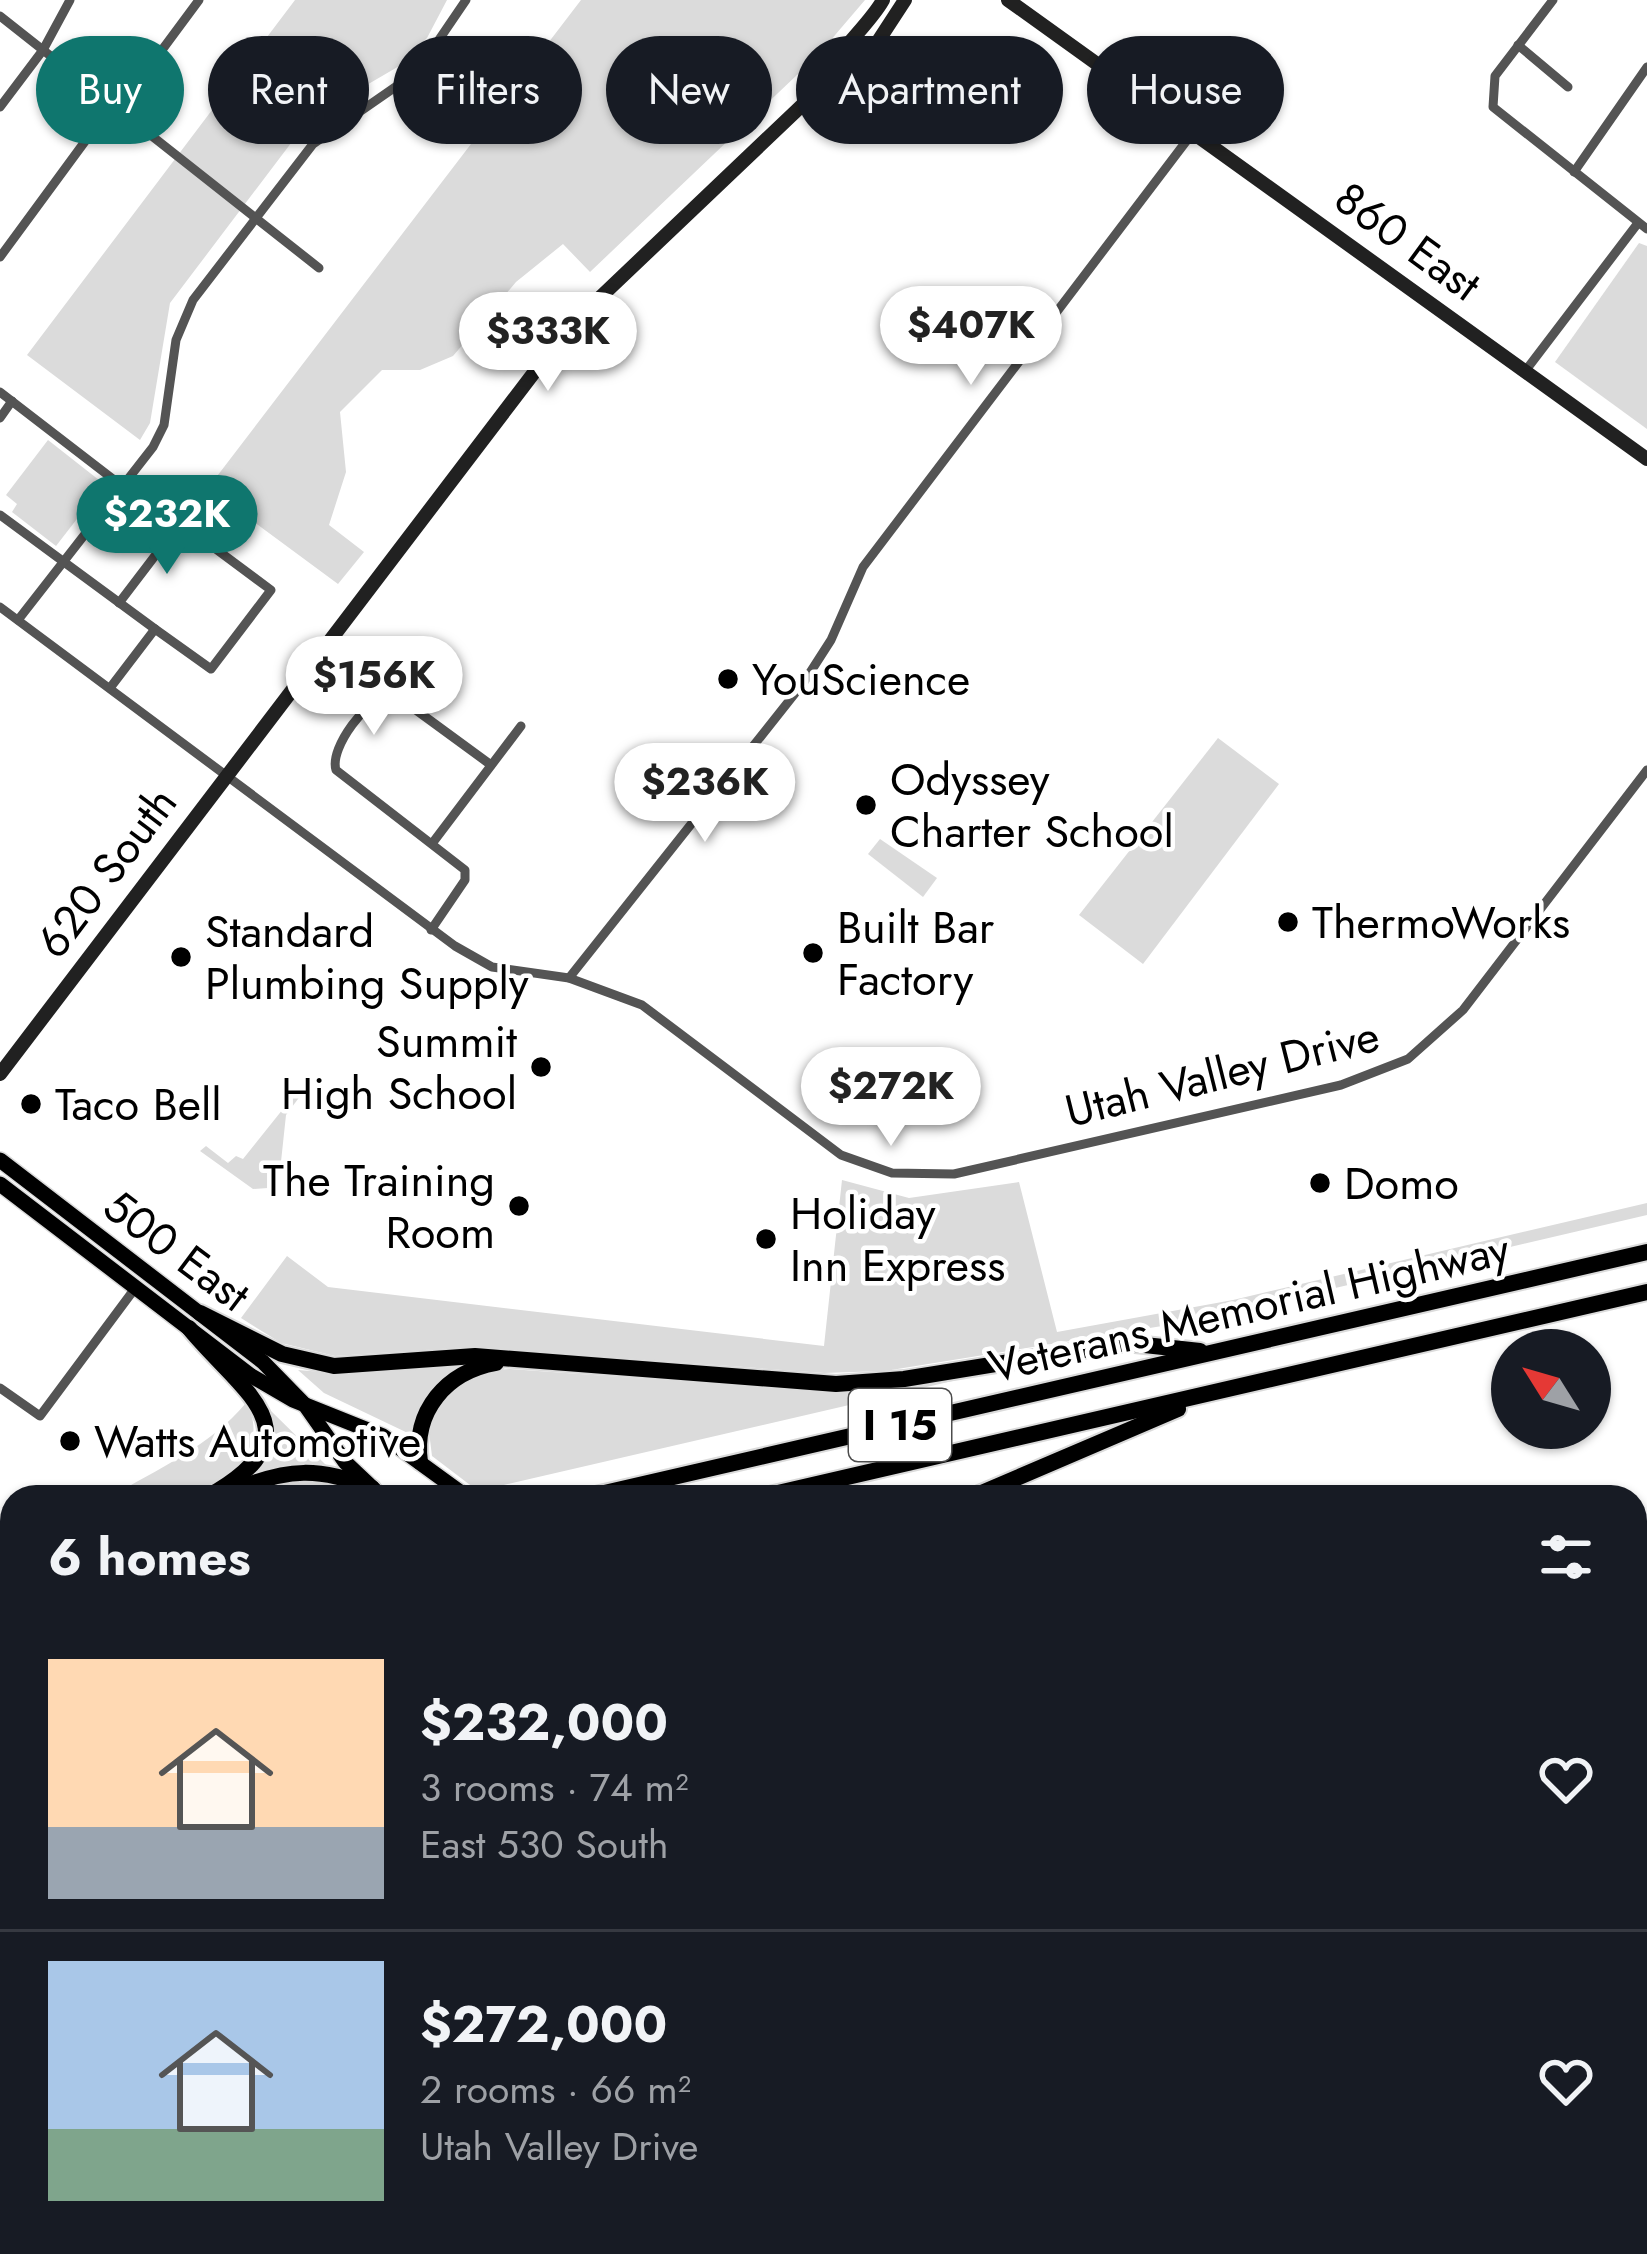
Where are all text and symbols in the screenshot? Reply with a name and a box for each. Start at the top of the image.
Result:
chip: Buy [36,36,184,144]
chip: Rent [208,36,369,144]
chip: Filters [393,36,582,144]
chip: New [606,36,772,144]
chip: Apartment [796,36,1063,144]
chip: House [1087,36,1284,144]
street label: 860 East [1321,166,1494,317]
pin: $407K [887,286,1055,388]
pin: $333K [464,292,632,394]
text: $407K [907,296,1035,353]
text: $333K [486,302,610,359]
pin: $232K [83,475,251,577]
text: $232K [104,485,230,542]
pin: $156K [290,636,458,738]
text: $156K [313,646,435,703]
place label: YouScience [752,647,970,712]
marker: YouScience [715,666,741,692]
pin: $236K [621,743,789,845]
place label: Odyssey Charter School [890,747,1174,864]
text: $236K [641,753,769,810]
street label: 620 South [20,773,192,971]
marker: Odyssey Charter School [853,792,879,818]
place label: ThermoWorks [1312,890,1570,955]
place label: Built Bar Factory [837,895,995,1012]
place label: Standard Plumbing Supply [205,899,529,1016]
marker: ThermoWorks [1275,909,1301,935]
marker: Built Bar Factory [800,940,826,966]
marker: Standard Plumbing Supply [168,944,194,970]
street label: Utah Valley Drive [1058,1003,1386,1144]
place label: Summit High School [281,1009,517,1126]
pin: $272K [807,1047,975,1149]
marker: Summit High School [528,1054,554,1080]
text: $272K [828,1057,954,1114]
place label: Taco Bell [55,1072,222,1137]
marker: Taco Bell [18,1091,44,1117]
place label: The Training Room [263,1148,495,1265]
place label: Domo [1344,1151,1459,1216]
marker: Domo [1307,1170,1333,1196]
street label: 500 East [90,1174,264,1327]
place label: Holiday Inn Express [790,1181,1005,1298]
marker: The Training Room [506,1193,532,1219]
street label: Veterans Memorial Highway [982,1216,1516,1399]
marker: Holiday Inn Express [753,1226,779,1252]
north arrow [1491,1329,1611,1449]
map controls [1491,1329,1611,1449]
road number: I 15 [849,1389,951,1461]
place label: Watts Automotive [94,1409,421,1474]
marker: Watts Automotive [57,1428,83,1454]
text: 6 homes [48,1520,251,1594]
icon: filters [1533,1524,1599,1590]
text: $232,000 [420,1685,668,1759]
icon: home [144,1707,288,1851]
icon: heart [1533,1746,1599,1812]
text: 3 rooms · 74 m² [420,1759,688,1816]
text: East 530 South [420,1816,668,1873]
text: $272,000 [420,1987,667,2061]
icon: home [144,2009,288,2153]
icon: heart [1533,2048,1599,2114]
text: 2 rooms · 66 m² [420,2061,691,2118]
text: Utah Valley Drive [420,2118,698,2175]

